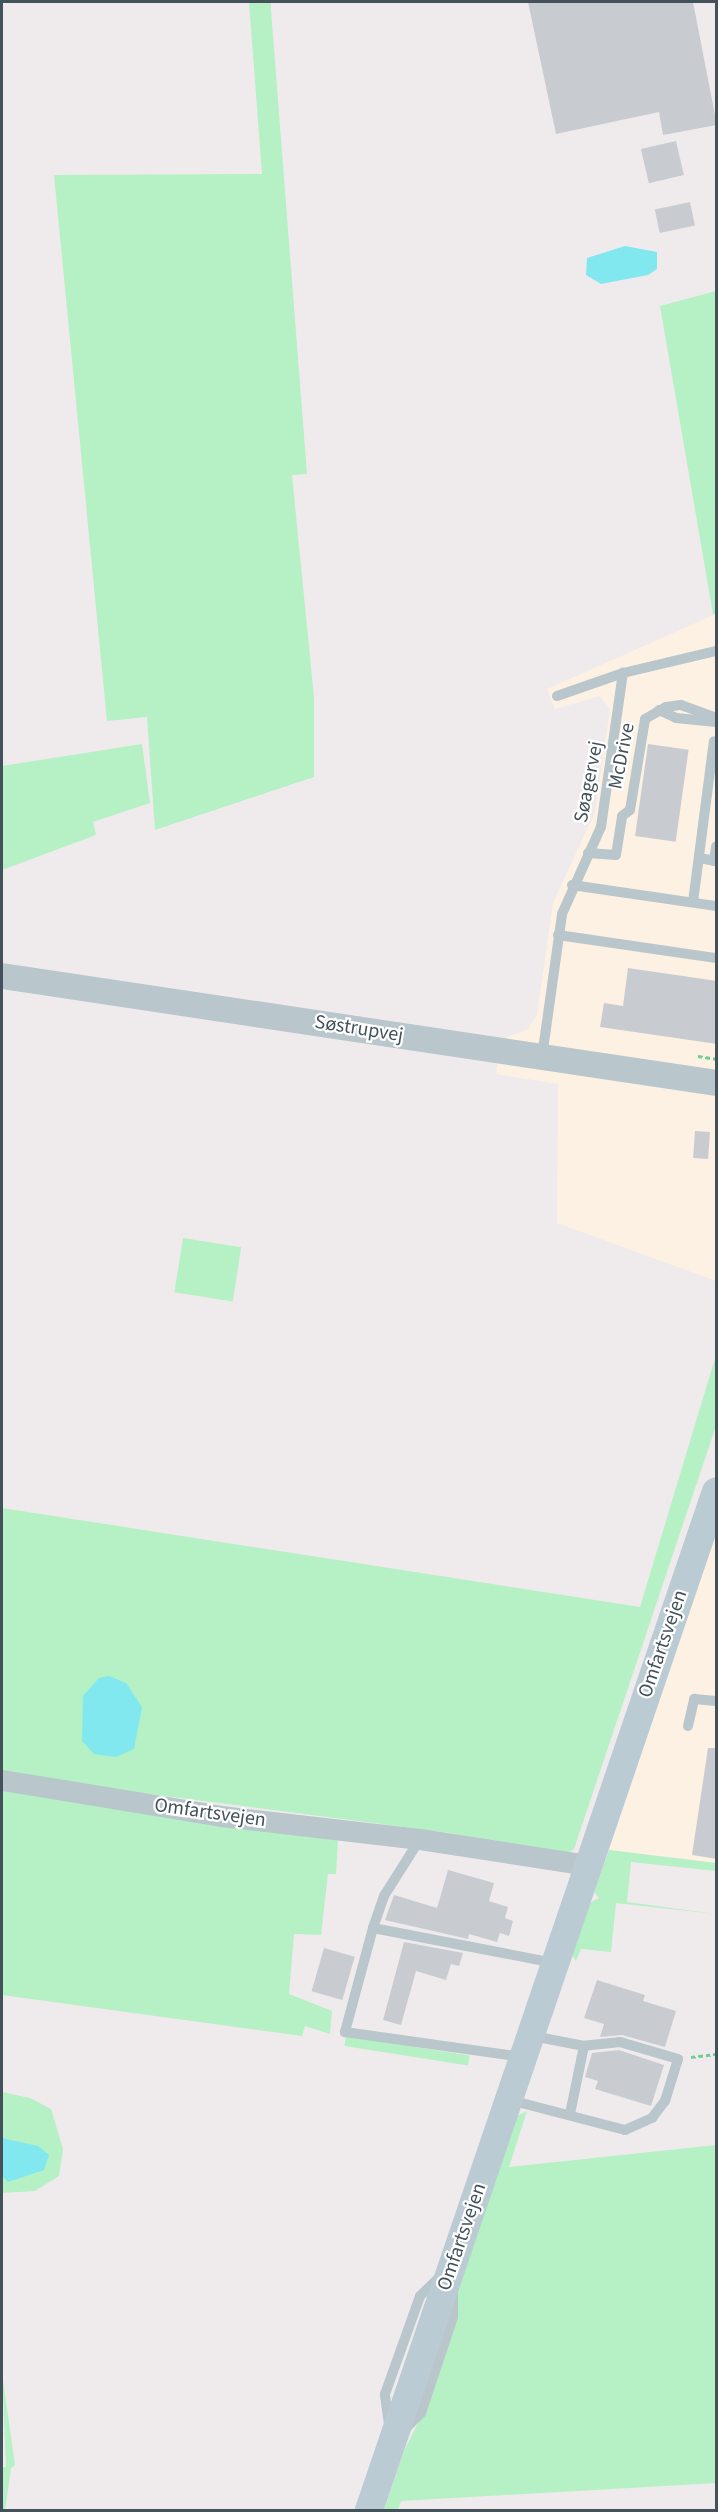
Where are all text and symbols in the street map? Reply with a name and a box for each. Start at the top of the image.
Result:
street label: McDrive [604,721,640,791]
street label: Søagervej [569,739,609,825]
street label: Søstrupvej [313,1010,405,1048]
street label: Omfartsvejen [633,1587,693,1701]
street label: Omfartsvejen [153,1793,267,1833]
street label: Omfartsvejen [432,2180,492,2294]

